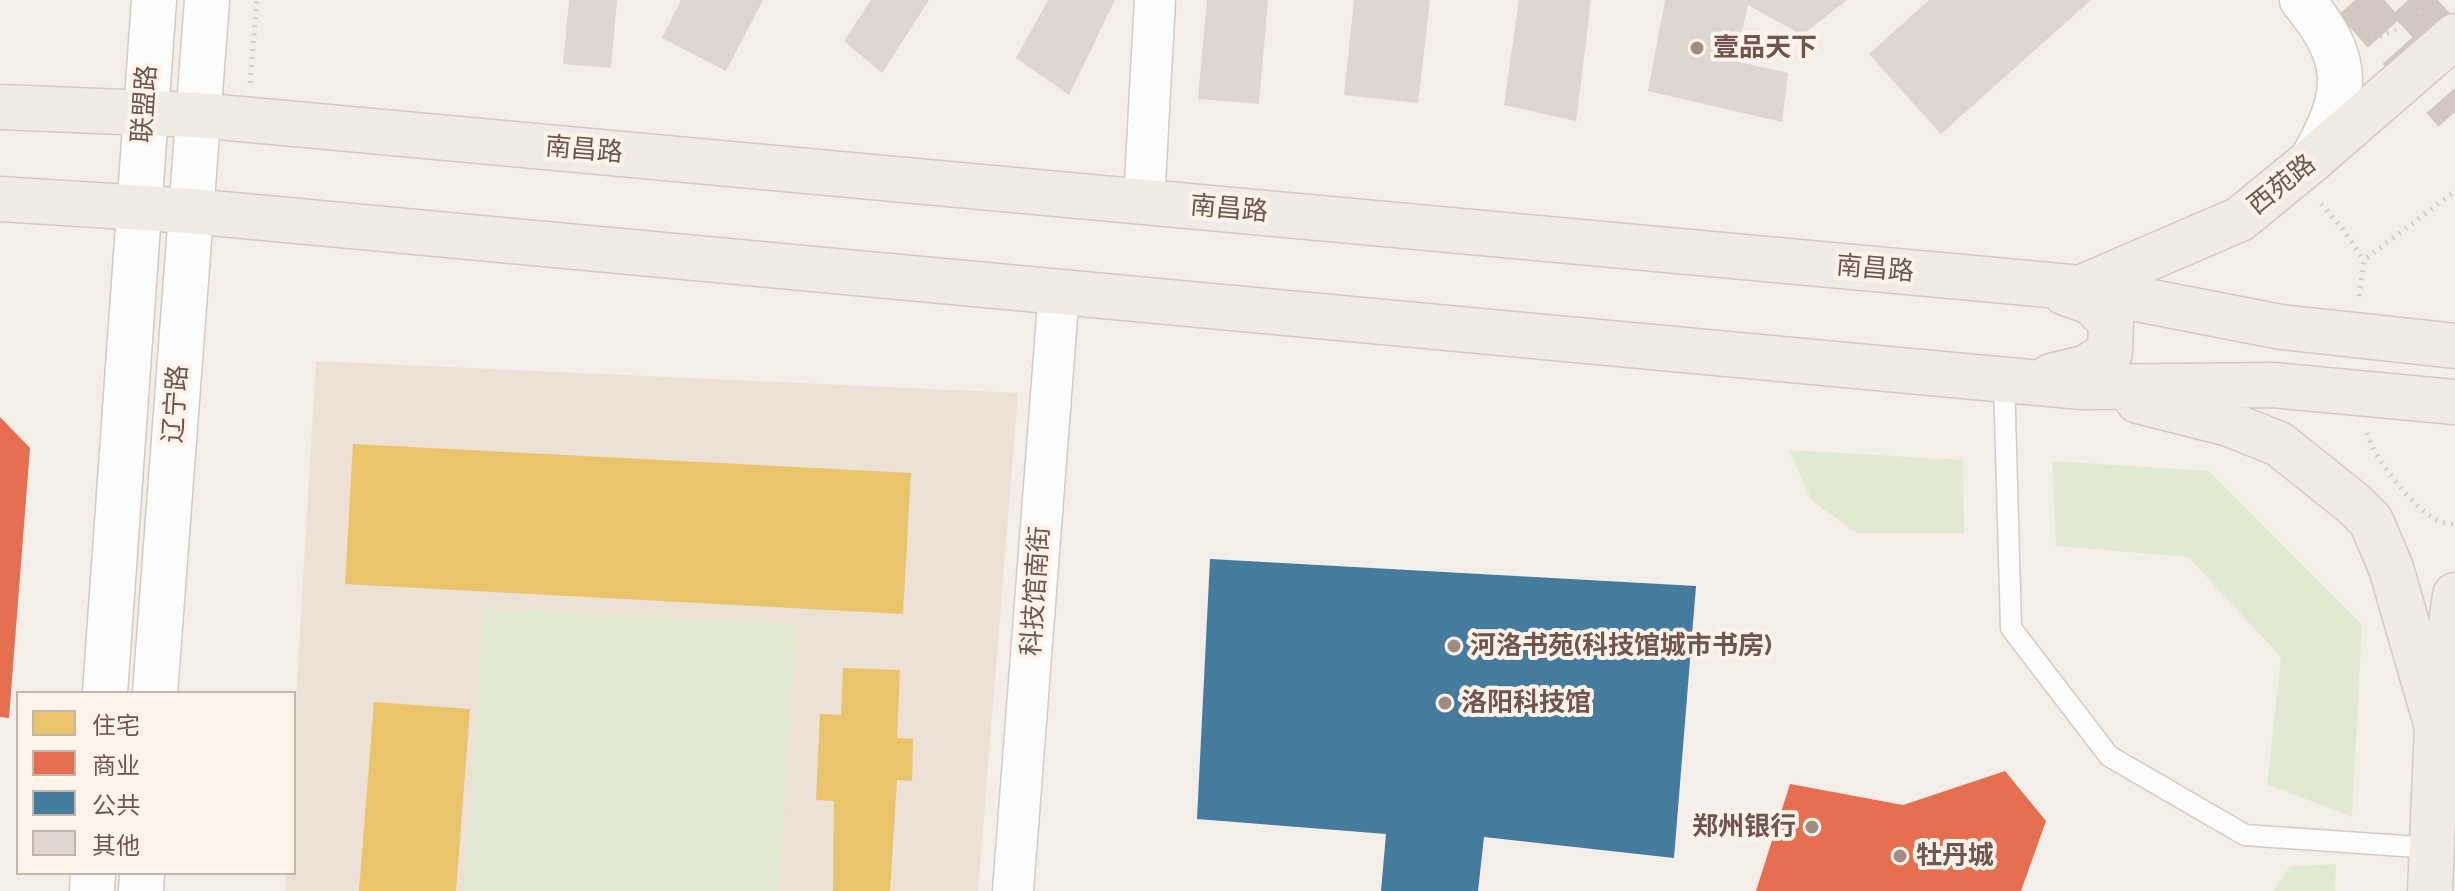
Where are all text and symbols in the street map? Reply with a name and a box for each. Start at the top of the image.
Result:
place label: 壹品天下 [1713,32,1817,64]
marker: 壹品天下 [1688,39,1706,57]
street label: 联盟路 [127,64,163,144]
street label: 南昌路 [544,131,624,169]
street label: 西苑路 [2242,148,2322,222]
street label: 南昌路 [1189,190,1269,228]
street label: 南昌路 [1835,250,1915,288]
street label: 辽宁路 [158,364,194,444]
street label: 科技馆南街 [1016,525,1056,657]
place label: 河洛书苑(科技馆城市书房) [1470,630,1772,662]
marker: 河洛书苑(科技馆城市书房) [1445,637,1463,655]
place label: 洛阳科技馆 [1461,687,1591,719]
legend [16,691,296,875]
marker: 洛阳科技馆 [1436,694,1454,712]
text: 住宅 [92,711,140,740]
text: 商业 [92,751,140,780]
text: 公共 [92,791,140,820]
place label: 郑州银行 [1692,811,1796,843]
marker: 郑州银行 [1803,818,1821,836]
text: 其他 [92,831,140,860]
place label: 牡丹城 [1916,840,1994,872]
marker: 牡丹城 [1891,847,1909,865]

